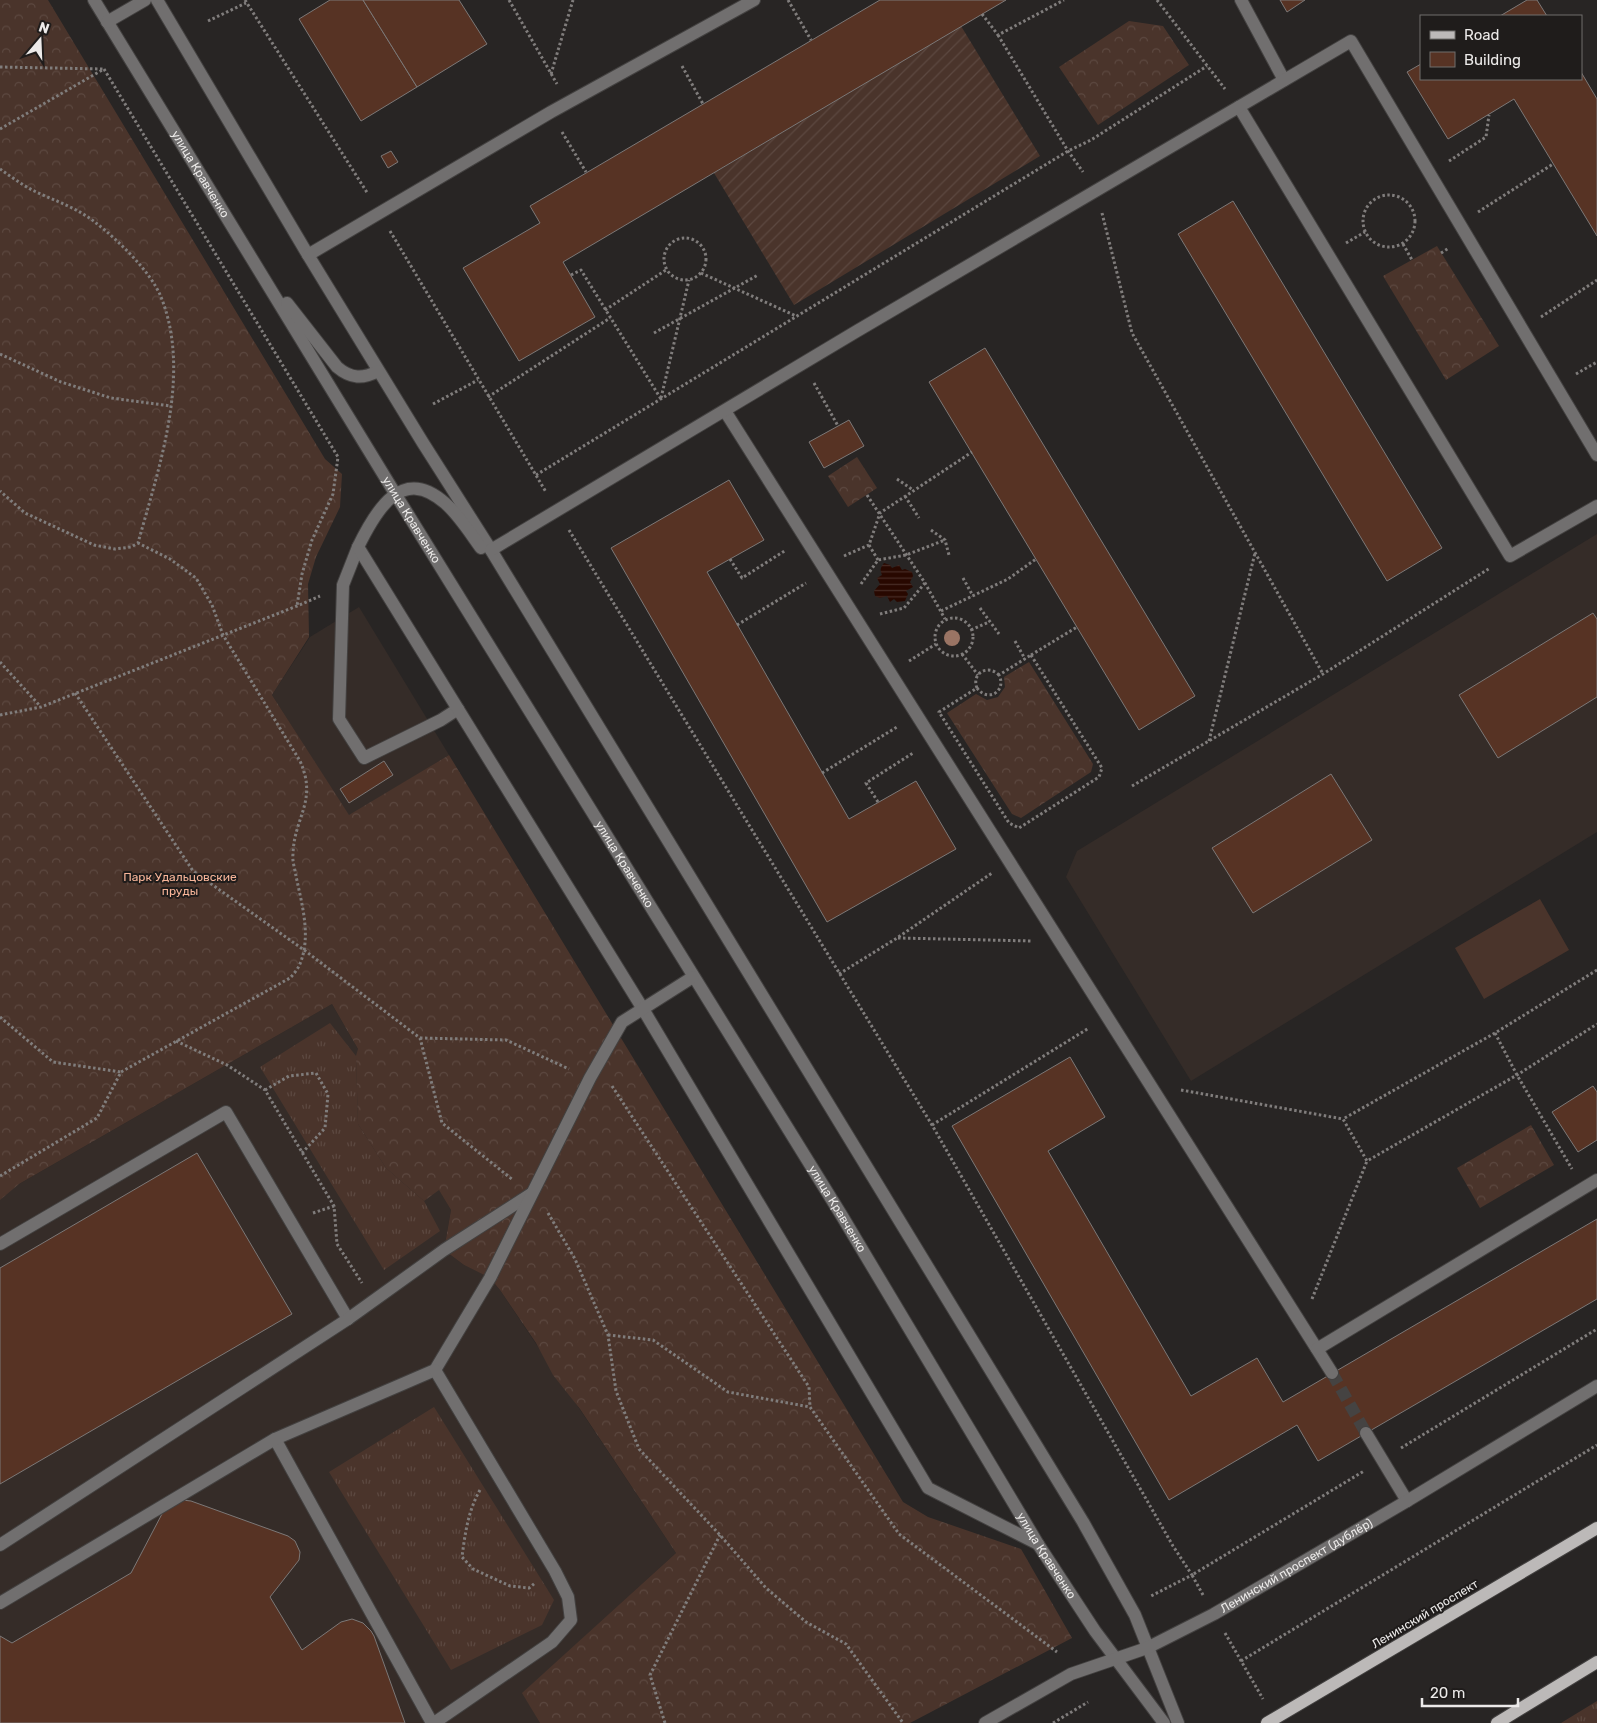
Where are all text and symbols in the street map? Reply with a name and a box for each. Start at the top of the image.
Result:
north arrow [15,15,65,65]
legend [1420,15,1582,80]
text: N [37,19,52,38]
text: Road [1464,26,1500,44]
text: Building [1464,51,1521,69]
street label: улица Кравченко [168,128,232,220]
street label: улица Кравченко [379,474,443,566]
street label: улица Кравченко [592,818,657,910]
park label: Парк Удальцовские пруды [123,870,237,898]
street label: улица Кравченко [805,1163,869,1255]
street label: улица Кравченко [1014,1510,1079,1601]
street label: Ленинский проспект (дублёр) [1218,1516,1375,1616]
street label: Ленинский проспект [1369,1577,1481,1651]
scale bar [1422,1676,1518,1708]
text: 20 m [1430,1684,1465,1702]

